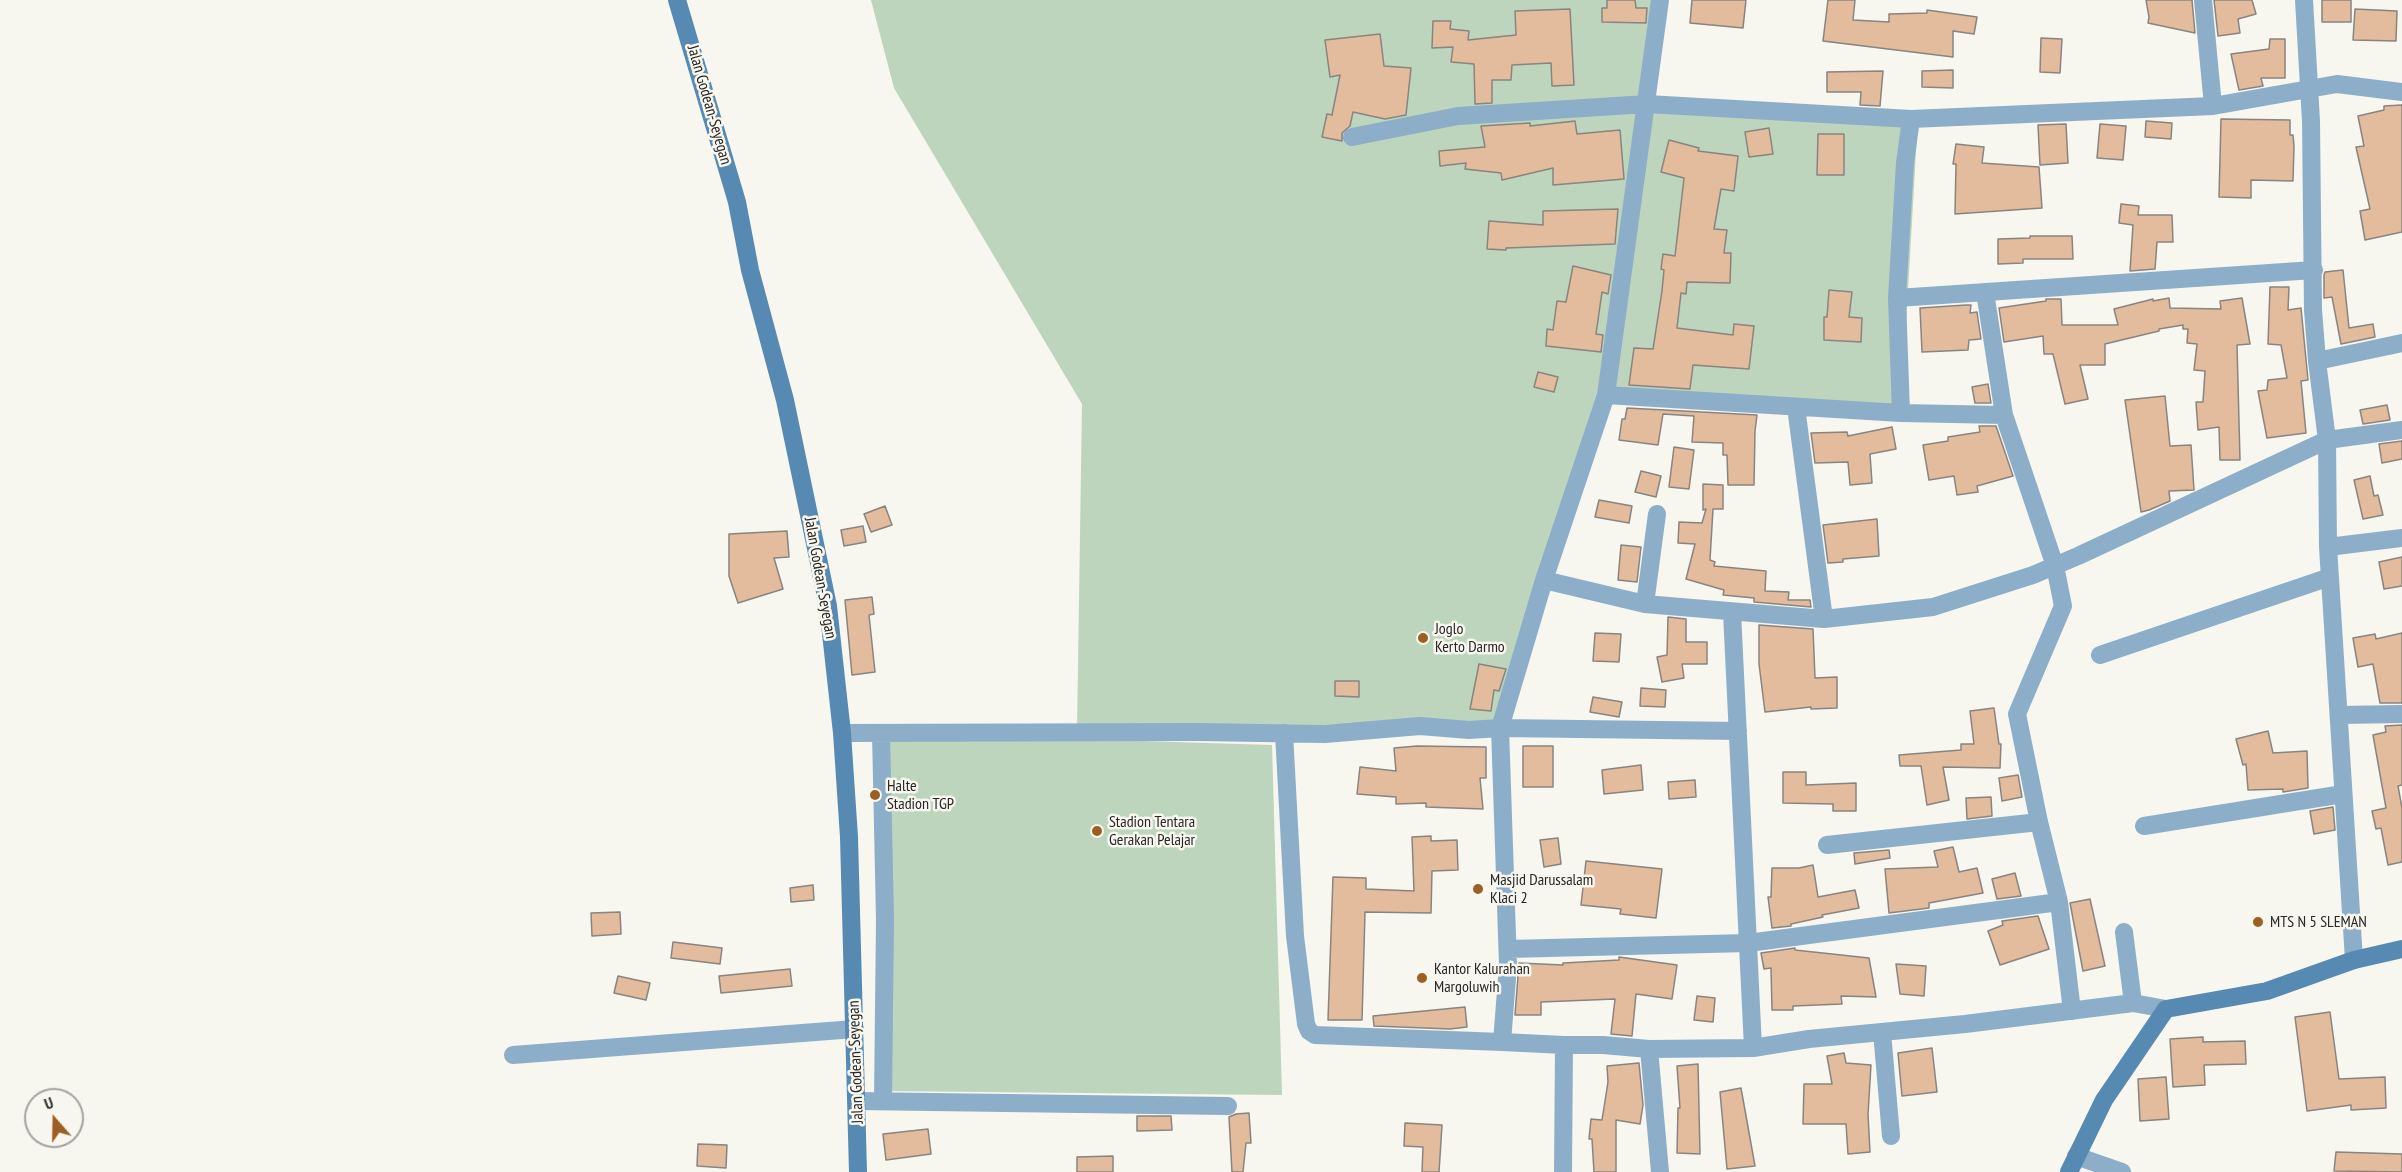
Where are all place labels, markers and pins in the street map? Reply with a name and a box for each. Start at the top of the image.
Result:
place label: Joglo Kerto Darmo [1435,619,1505,657]
marker: Joglo Kerto Darmo [1416,631,1430,645]
place label: Halte Stadion TGP [887,776,954,814]
marker: Halte Stadion TGP [868,788,882,802]
place label: Stadion Tentara Gerakan Pelajar [1109,812,1195,850]
marker: Stadion Tentara Gerakan Pelajar [1090,824,1104,838]
place label: Masjid Darussalam Klaci 2 [1490,870,1593,908]
marker: Masjid Darussalam Klaci 2 [1471,882,1485,896]
place label: MTS N 5 SLEMAN [2270,912,2367,932]
marker: MTS N 5 SLEMAN [2251,915,2265,929]
place label: Kantor Kalurahan Margoluwih [1434,959,1530,997]
marker: Kantor Kalurahan Margoluwih [1415,971,1429,985]

